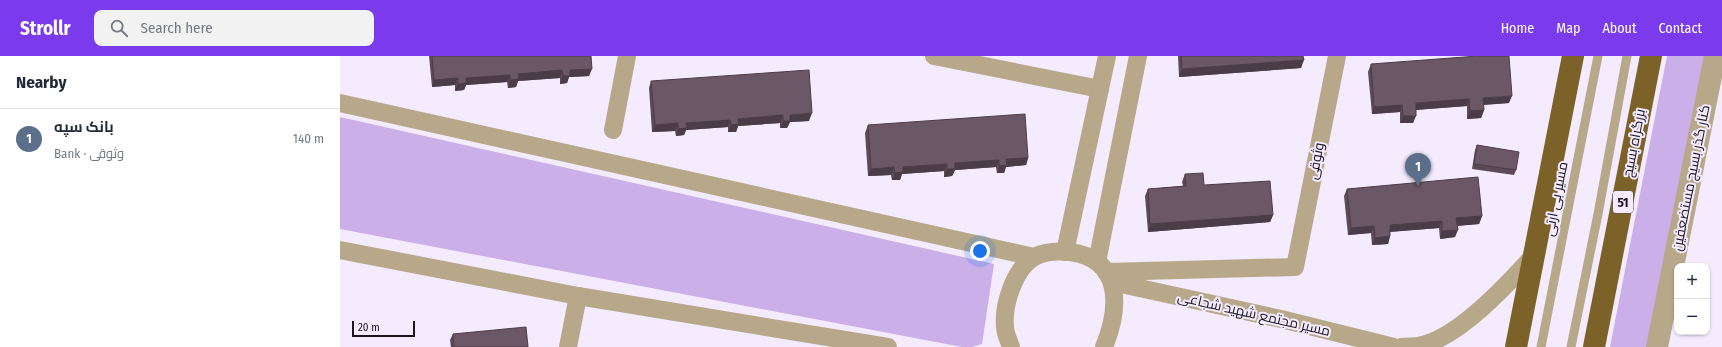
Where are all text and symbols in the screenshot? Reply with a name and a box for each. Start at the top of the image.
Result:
search box [94,10,374,46]
text: Strollr [20,17,70,40]
icon: search [108,17,130,39]
text: Search here [140,19,213,37]
text: Home [1501,20,1534,37]
text: Map [1556,20,1580,37]
text: About [1602,20,1637,37]
text: Contact [1659,20,1702,37]
text: Nearby [16,72,67,93]
street label: کنار گذر بسیج مستضعفین [1668,103,1714,253]
street label: بزرگراه بسیج [1619,107,1649,179]
text: بانک سپه [54,118,114,136]
text: 1 [26,131,32,146]
text: 140 m [293,131,324,146]
street label: وثوقی [1304,141,1328,181]
text: Bank · وثوقی [54,146,124,161]
pin: 1 [1405,153,1431,186]
street label: مسیر بی ارتی [1540,160,1572,238]
road number: 51 [1613,191,1633,213]
your location [970,241,990,261]
map controls [1674,263,1710,335]
button: + [1674,263,1710,299]
street label: مسیر مجتمع شهید شجاعی [1176,288,1332,340]
button: − [1674,299,1710,335]
scale bar [352,319,415,338]
text: 20 m [358,321,380,334]

